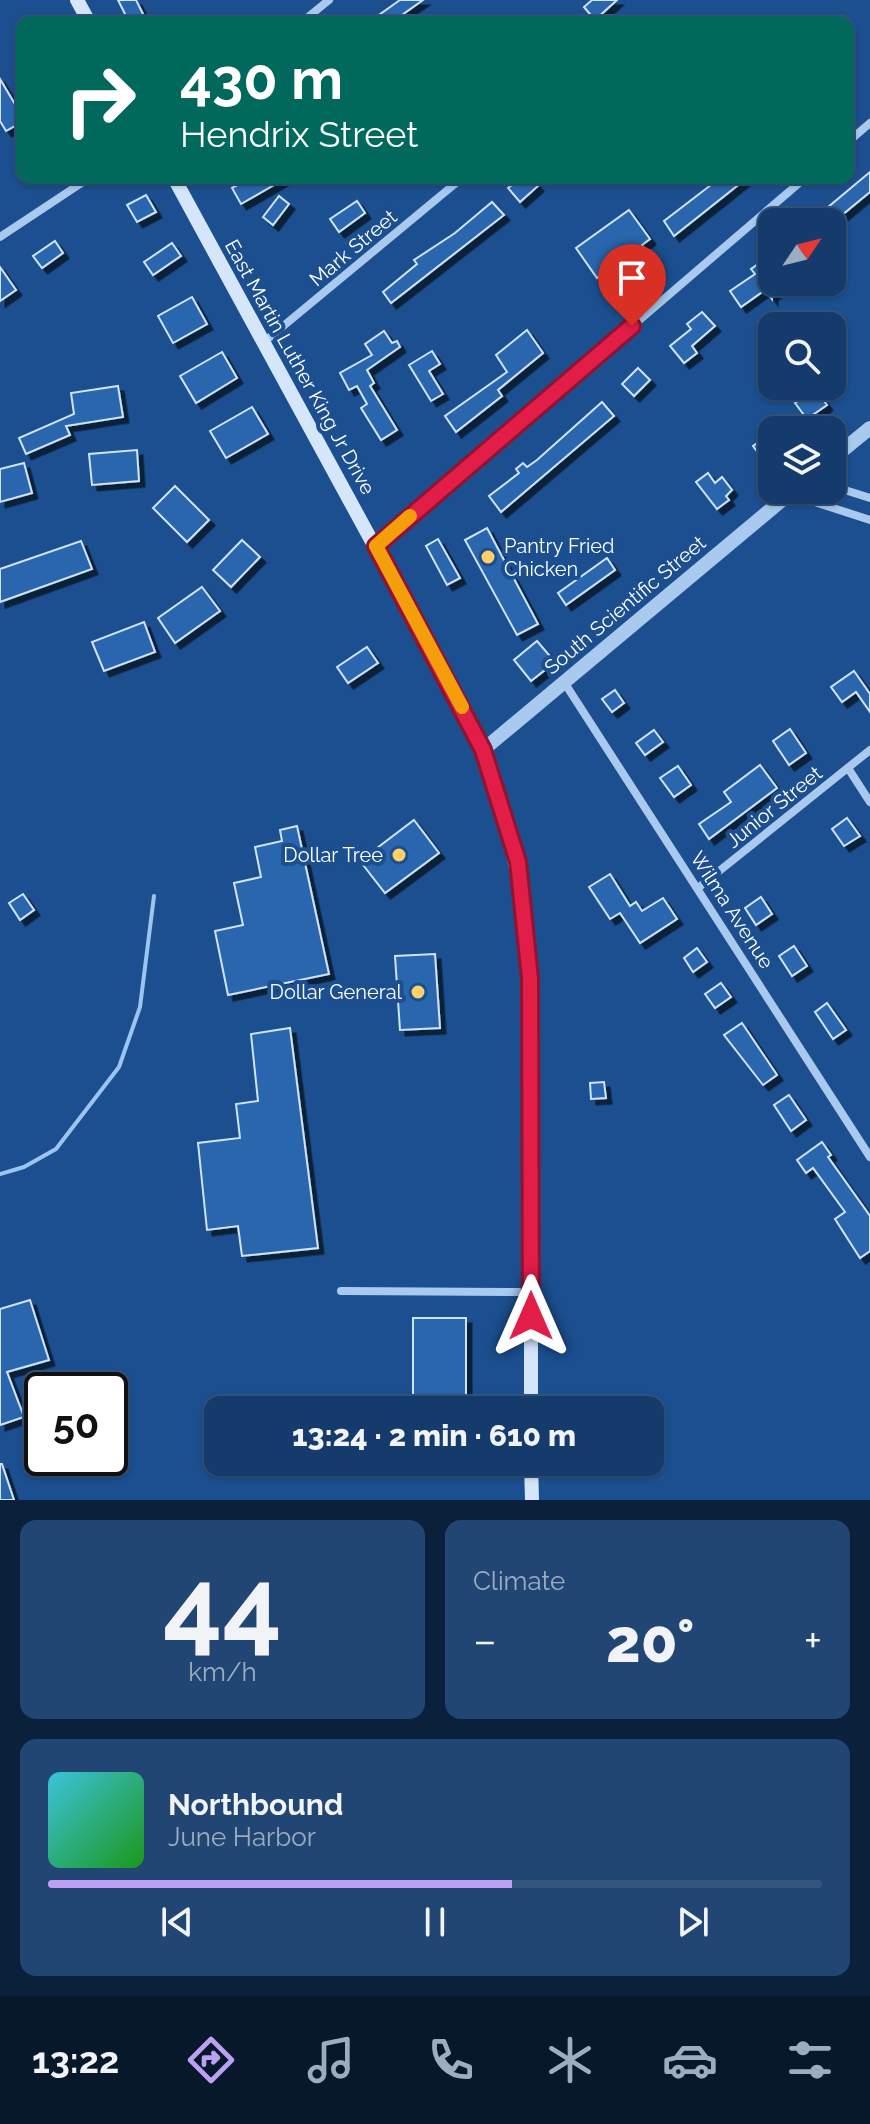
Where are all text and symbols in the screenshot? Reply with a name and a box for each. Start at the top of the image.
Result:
text: 430 m [180,46,343,112]
icon: right [48,48,152,152]
text: Hendrix Street [180,113,418,155]
street label: Mark Street [304,204,402,291]
north arrow [758,208,846,296]
map controls [758,208,846,504]
street label: East Martin Luther King Jr Drive [220,235,380,499]
pin [598,244,666,326]
icon: arrive [610,256,654,300]
button: search [758,312,846,400]
button: layers [758,416,846,504]
street label: South Scientific Street [540,530,711,679]
place label: Pantry Fried Chicken [504,534,614,581]
marker: Pantry Fried Chicken [479,548,497,566]
street label: Junior Street [721,761,827,853]
place label: Dollar Tree [283,843,383,867]
marker: Dollar Tree [390,846,408,864]
street label: Wilma Avenue [685,847,779,973]
place label: Dollar General [270,980,403,1004]
marker: Dollar General [409,983,427,1001]
position arrow [489,1274,573,1358]
speed limit sign: 50 [24,1372,128,1476]
text: 13:24 · 2 min · 610 m [292,1418,576,1453]
text: 44 [163,1544,282,1666]
text: Climate [473,1566,565,1596]
text: 20° [606,1606,694,1676]
text: − [473,1615,497,1666]
text: + [804,1615,822,1666]
text: km/h [188,1657,257,1687]
text: Northbound [168,1787,343,1822]
text: June Harbor [168,1822,316,1852]
icon: previous [155,1900,199,1944]
icon: pause [413,1900,457,1944]
icon: next [671,1900,715,1944]
icon: directions [183,2032,239,2088]
icon: music [303,2032,359,2088]
icon: phone [423,2032,479,2088]
icon: climate [542,2032,598,2088]
icon: car [662,2032,718,2088]
icon: filters [782,2032,838,2088]
text: 13:22 [32,2039,119,2081]

